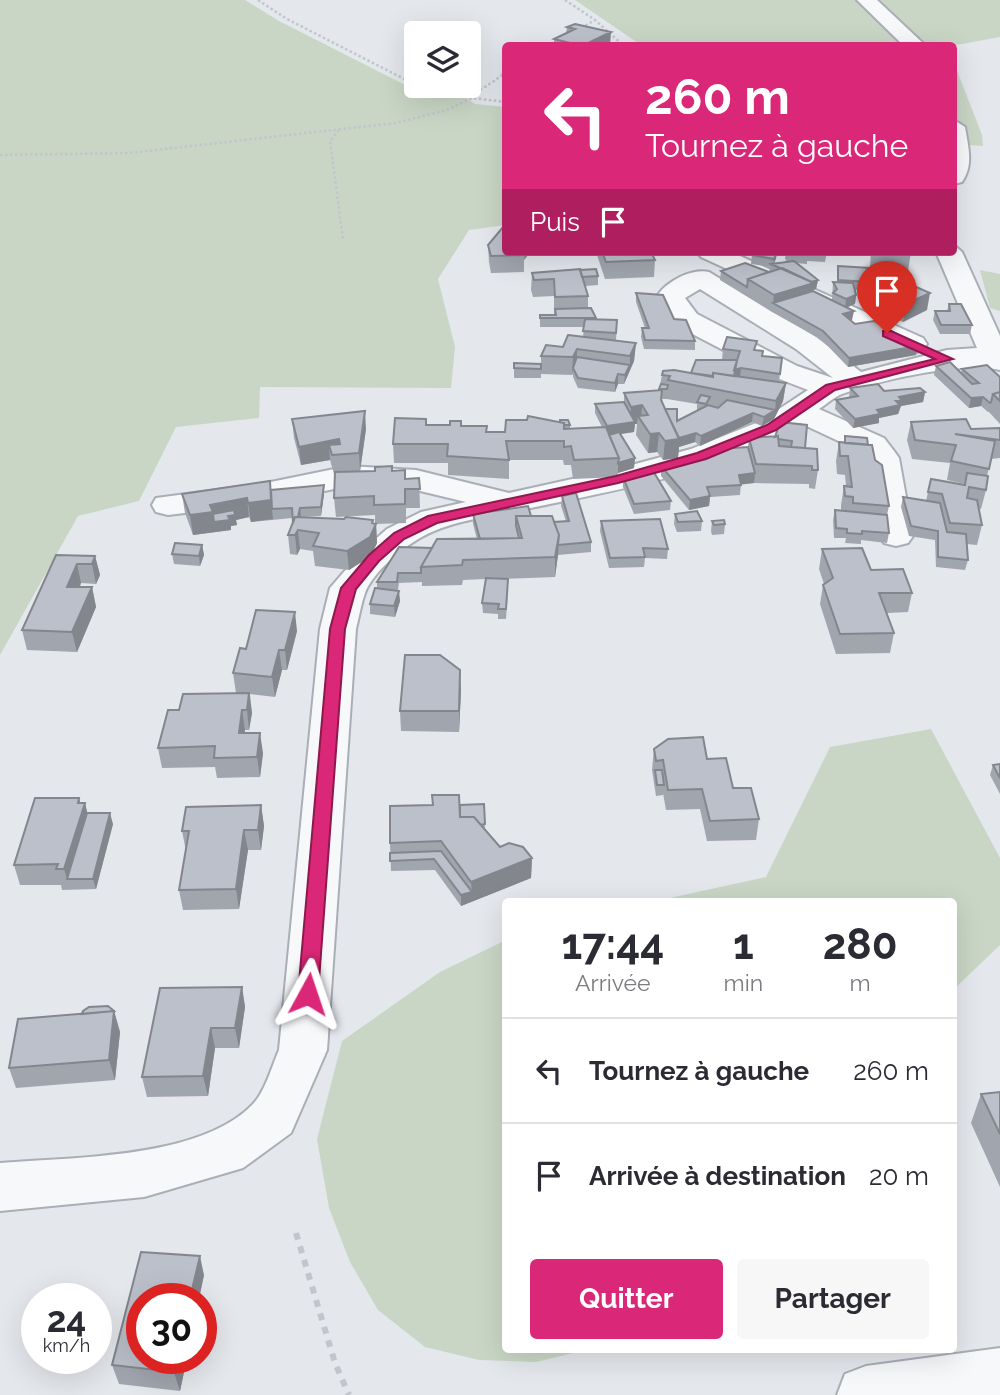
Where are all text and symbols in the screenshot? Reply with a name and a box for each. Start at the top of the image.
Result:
map controls [404,21,481,98]
button: layers [404,21,481,98]
text: 260 m [645,68,790,125]
icon: left [530,70,621,161]
text: Tournez à gauche [645,127,908,164]
icon: arrive [594,203,632,241]
text: Puis [530,207,580,237]
pin [857,261,917,333]
icon: arrive [868,272,906,310]
text: 17:44 [561,920,664,969]
text: 1 [733,920,754,969]
text: 280 [823,920,897,969]
position arrow [271,957,345,1031]
text: Arrivée [575,969,651,996]
text: min [724,969,763,996]
text: m [849,969,871,996]
icon: left [530,1052,568,1090]
text: Tournez à gauche [589,1056,809,1086]
text: 260 m [853,1056,929,1086]
icon: arrive [530,1157,568,1195]
text: Arrivée à destination [589,1161,846,1191]
text: 20 m [869,1161,929,1191]
button: Quitter [530,1259,723,1339]
button: Partager [737,1259,929,1339]
speed limit sign: 30 [126,1283,217,1374]
text: 24 [47,1299,86,1340]
text: km/h [43,1335,90,1356]

